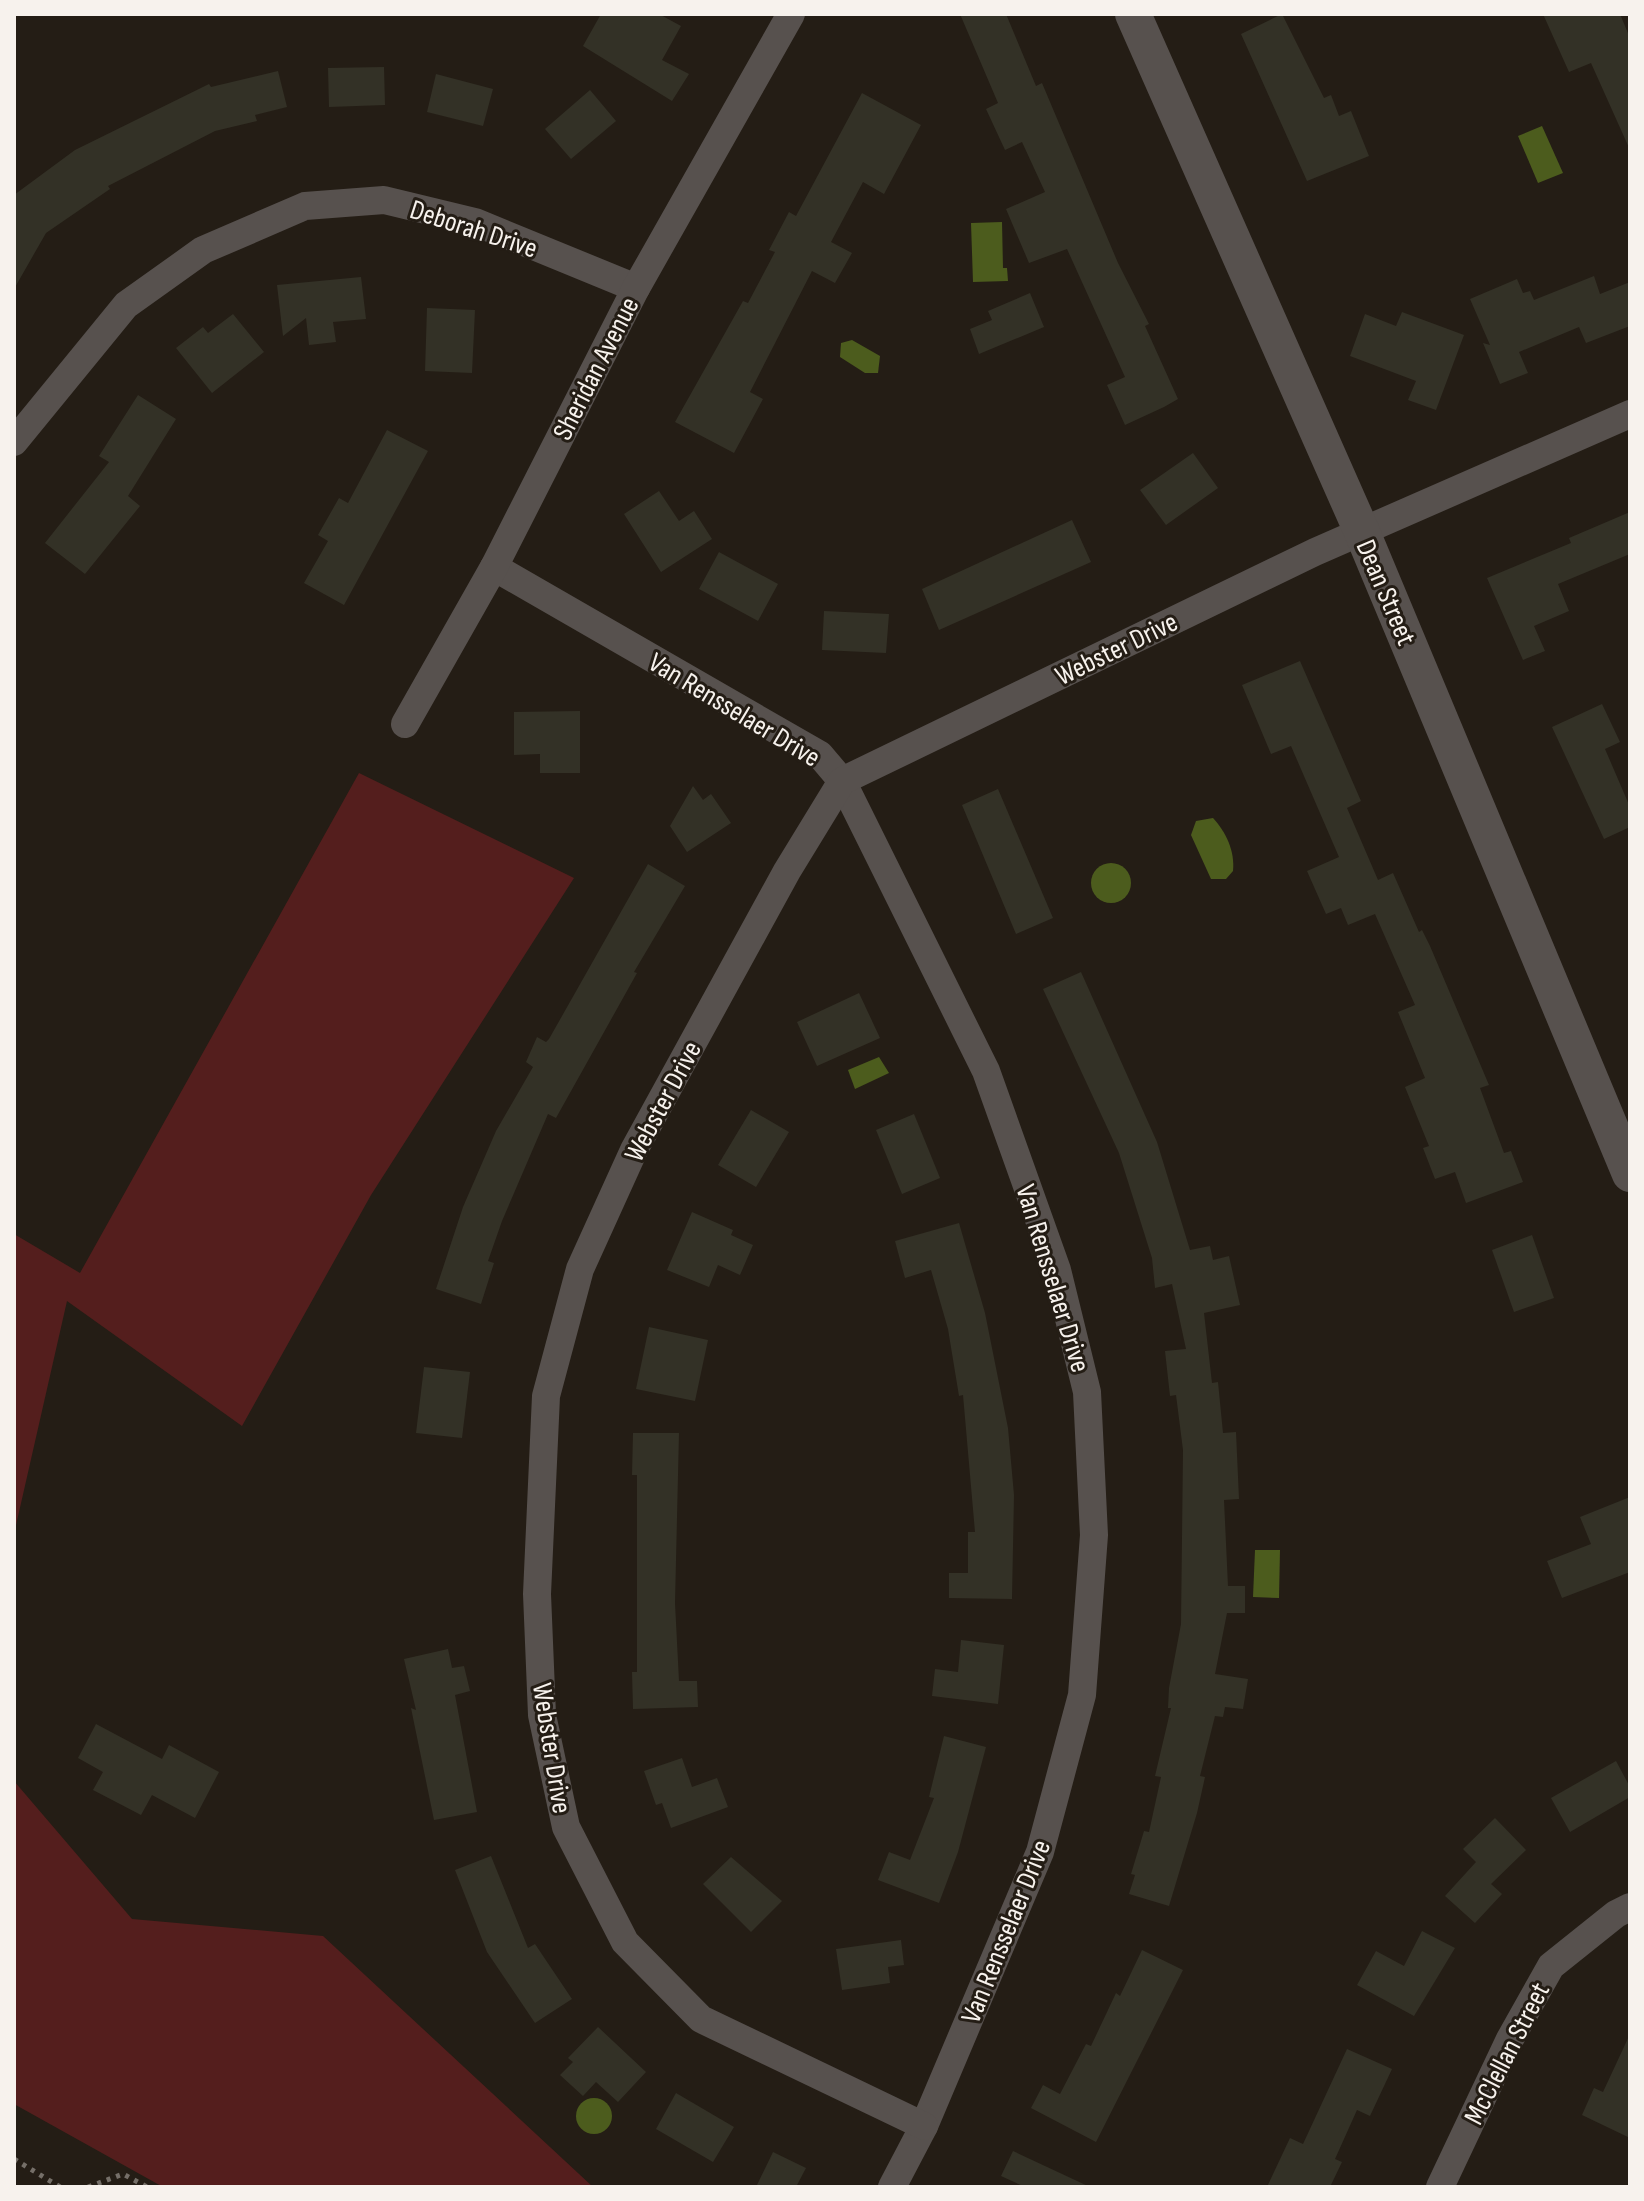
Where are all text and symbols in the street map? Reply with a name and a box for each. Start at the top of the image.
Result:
street label: Deborah Drive [406,193,541,266]
street label: Sheridan Avenue [546,292,646,446]
street label: Dean Street [1349,535,1423,650]
street label: Webster Drive [1050,606,1183,693]
street label: Van Rensselaer Drive [642,646,826,775]
street label: Webster Drive [618,1036,709,1168]
street label: Van Rensselaer Drive [1008,1181,1097,1376]
street label: Webster Drive [525,1681,578,1816]
street label: Van Rensselaer Drive [955,1835,1058,2028]
street label: McClellan Street [1458,1977,1557,2130]

